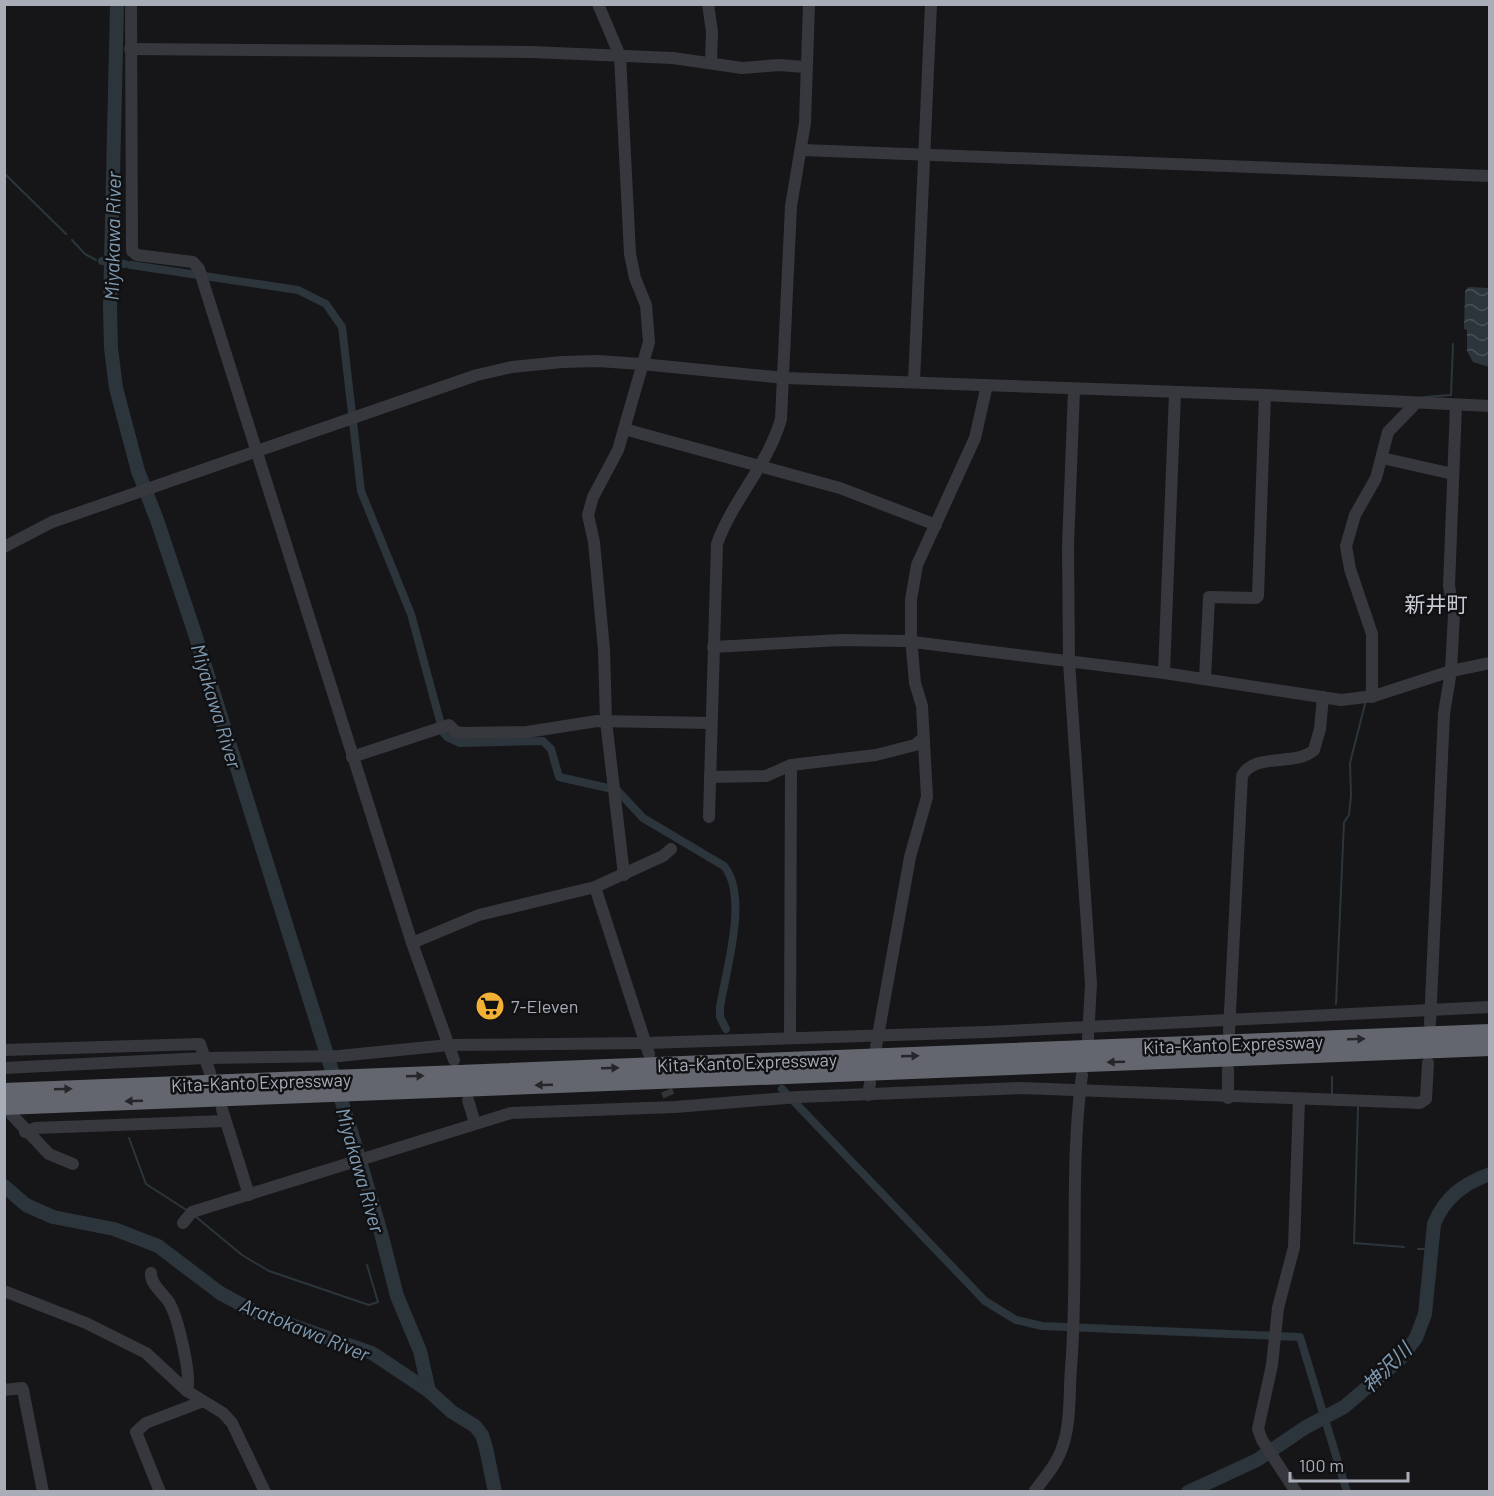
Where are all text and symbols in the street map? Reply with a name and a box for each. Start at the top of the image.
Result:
water label: Miyakawa River [99,170,125,301]
district label: 新井町 [1405,591,1468,616]
water label: Miyakawa River [187,641,248,772]
supermarket icon: 7-Eleven [474,990,506,1022]
place label: 7-Eleven [511,995,579,1017]
street label: Kita-Kanto Expressway [1143,1030,1323,1058]
one-way arrow [1347,1034,1366,1043]
street label: Kita-Kanto Expressway [657,1048,837,1076]
one-way arrow [900,1051,919,1061]
one-way arrow [1107,1057,1126,1067]
one-way arrow [600,1063,619,1072]
street label: Kita-Kanto Expressway [171,1068,351,1096]
one-way arrow [406,1071,425,1080]
one-way arrow [534,1080,553,1089]
one-way arrow [53,1085,72,1094]
one-way arrow [124,1096,143,1105]
water label: Miyakawa River [332,1105,391,1236]
water label: Aratokawa River [237,1292,374,1366]
water label: 神沢川 [1356,1336,1417,1397]
scale bar [1290,1445,1408,1483]
text: 100 m [1299,1454,1344,1476]

